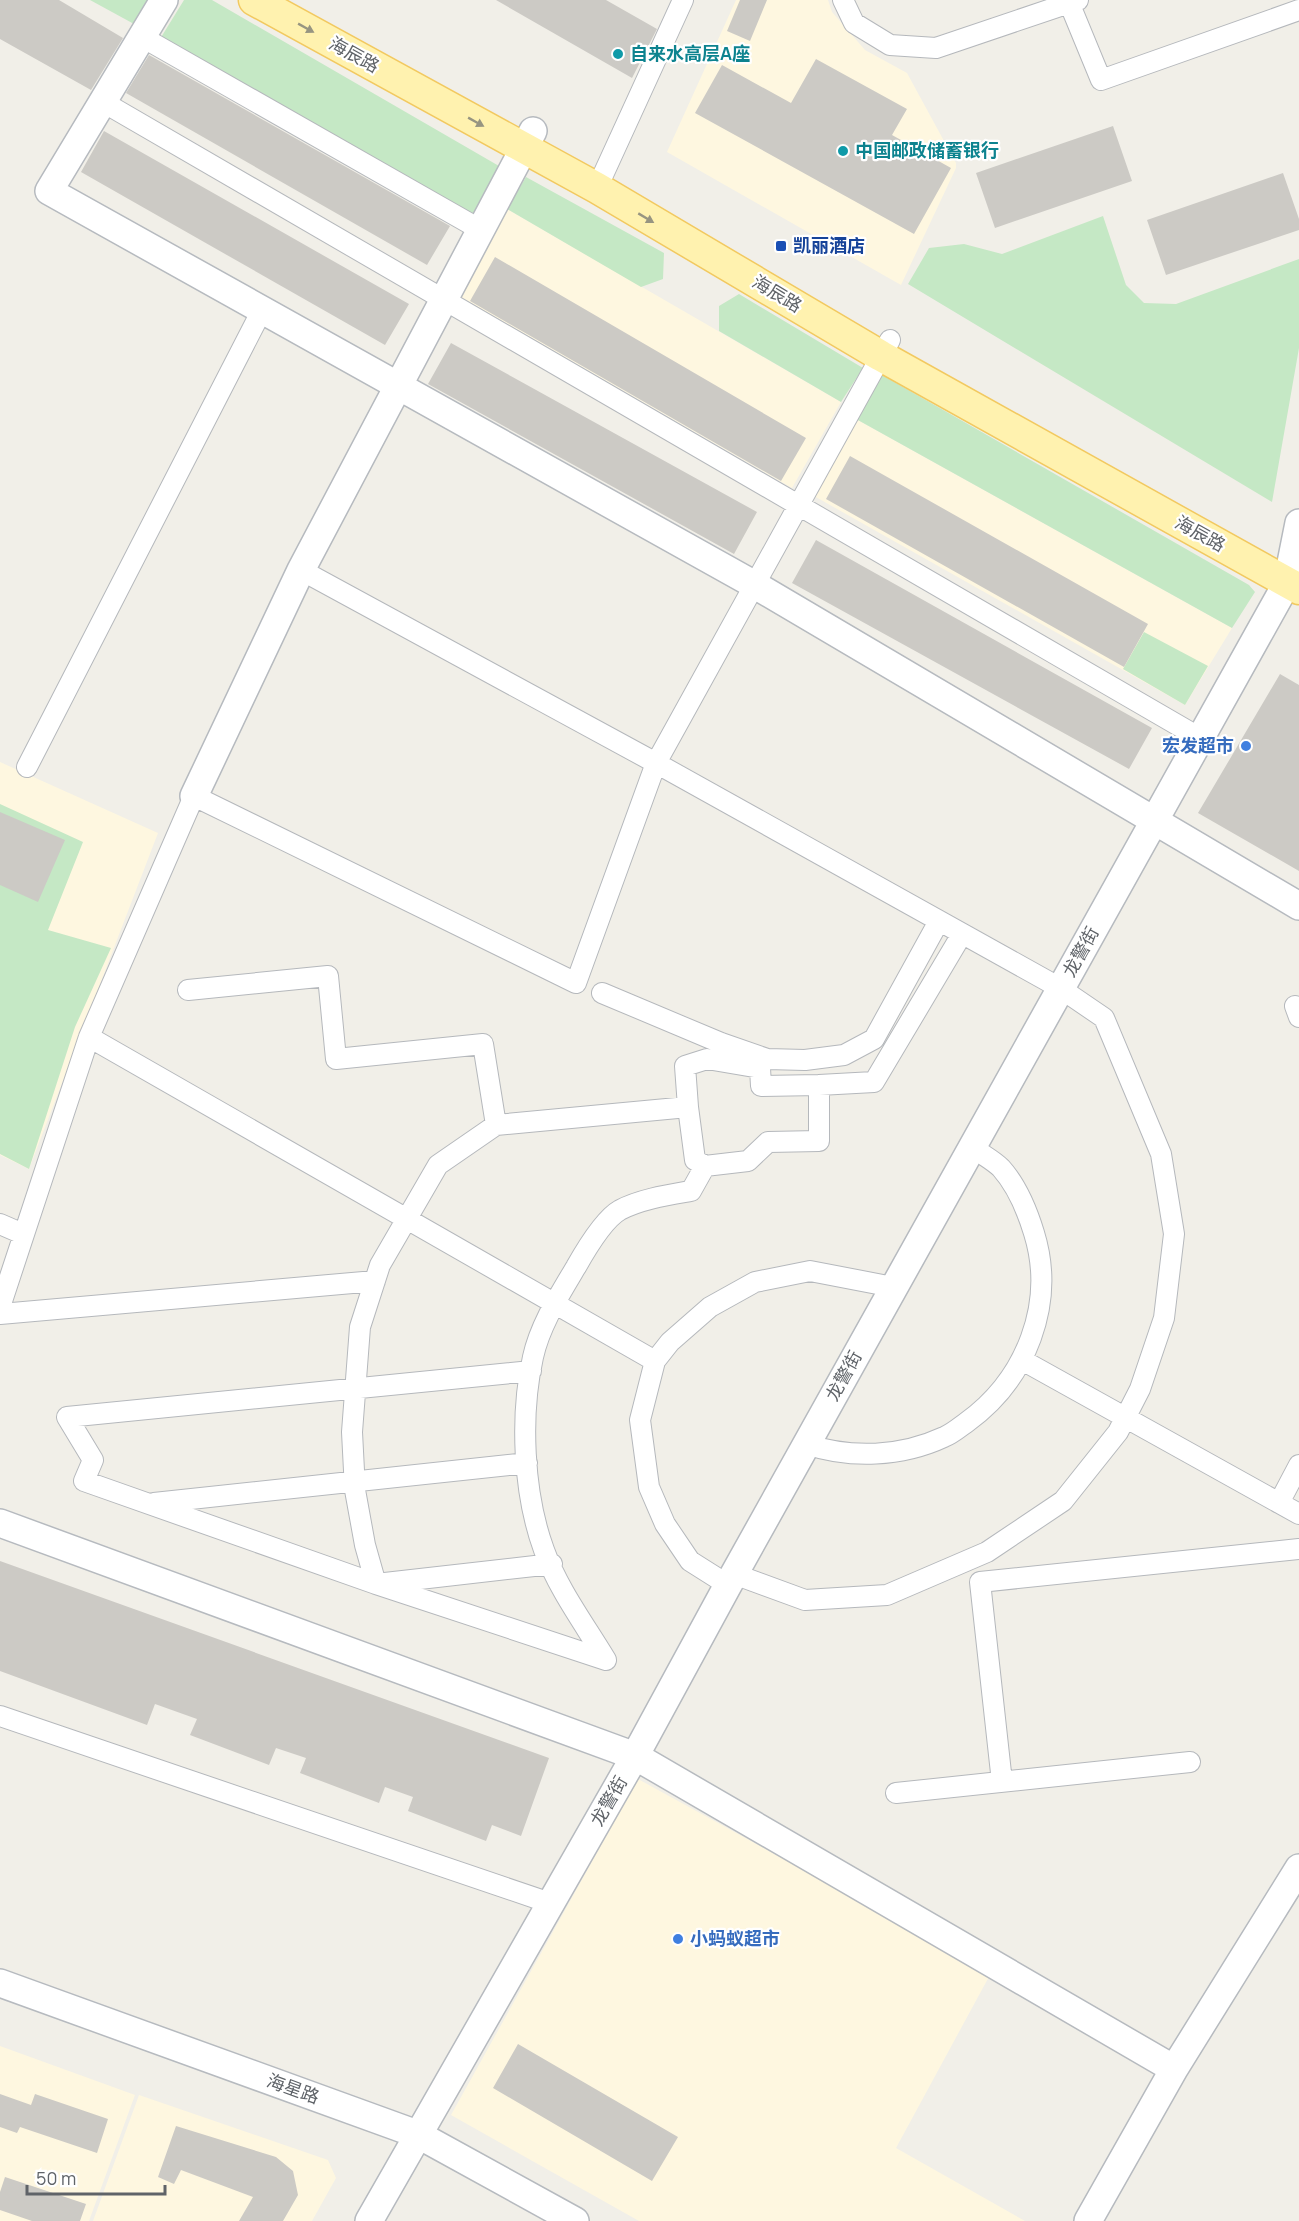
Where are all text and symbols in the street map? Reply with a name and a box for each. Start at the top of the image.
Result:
one-way arrow [297,23,314,33]
street label: 海辰路 [325,31,384,78]
place label: 自来水高层A座 [630,41,750,65]
marker: 自来水高层A座 [611,47,625,61]
one-way arrow [468,117,485,127]
place label: 中国邮政储蓄银行 [855,138,999,162]
marker: 中国邮政储蓄银行 [836,144,850,158]
one-way arrow [638,212,655,222]
place label: 凯丽酒店 [793,233,865,257]
marker: 凯丽酒店 [774,239,788,253]
street label: 海辰路 [748,269,807,317]
street label: 海辰路 [1171,510,1230,557]
place label: 宏发超市 [1162,733,1234,757]
marker: 宏发超市 [1239,739,1253,753]
street label: 龙警街 [1057,922,1104,981]
street label: 龙警街 [820,1346,867,1405]
street label: 龙警街 [584,1771,632,1830]
place label: 小蚂蚁超市 [690,1926,780,1950]
marker: 小蚂蚁超市 [671,1932,685,1946]
street label: 海星路 [264,2068,323,2109]
scale bar [27,2158,165,2196]
text: 50 m [36,2166,76,2190]

